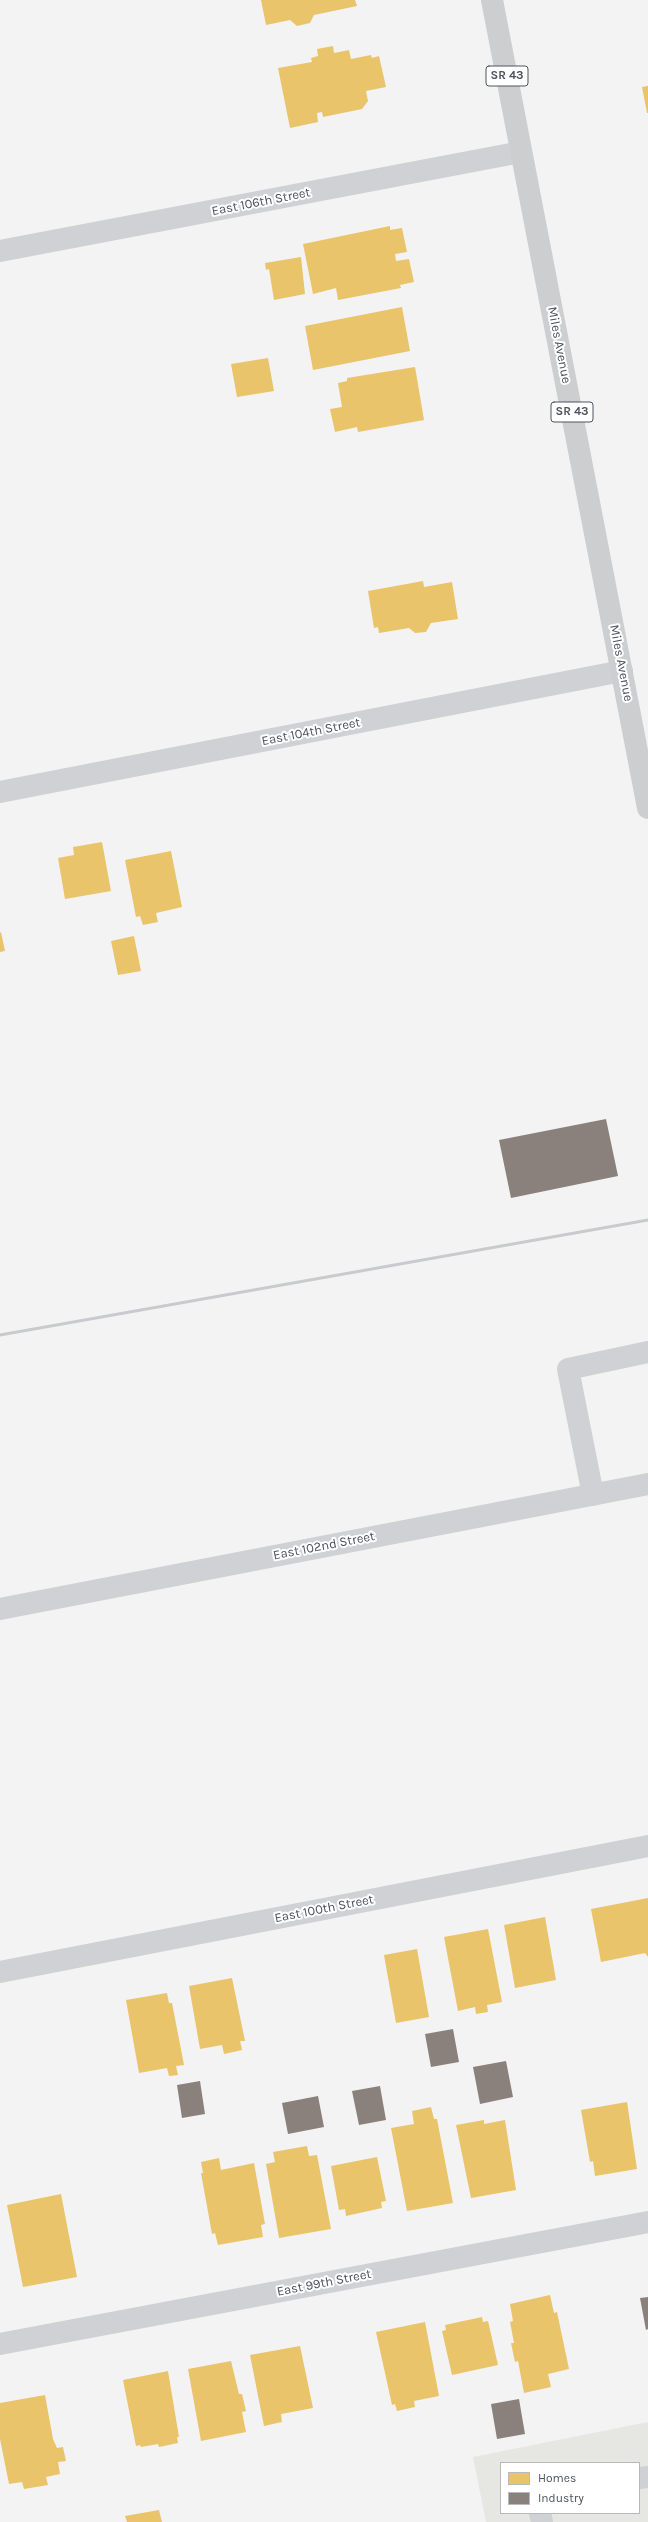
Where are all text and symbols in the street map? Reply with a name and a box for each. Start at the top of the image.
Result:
road number: SR 43 [486,66,528,86]
street label: East 106th Street [210,185,312,219]
street label: Miles Avenue [544,305,574,385]
road number: SR 43 [551,402,593,422]
street label: Miles Avenue [606,623,636,703]
street label: East 104th Street [260,715,362,749]
street label: East 102nd Street [272,1529,376,1563]
street label: East 100th Street [273,1892,375,1926]
street label: East 99th Street [275,2266,373,2300]
legend [500,2462,640,2514]
text: Homes [538,2471,576,2485]
text: Industry [538,2491,584,2505]

